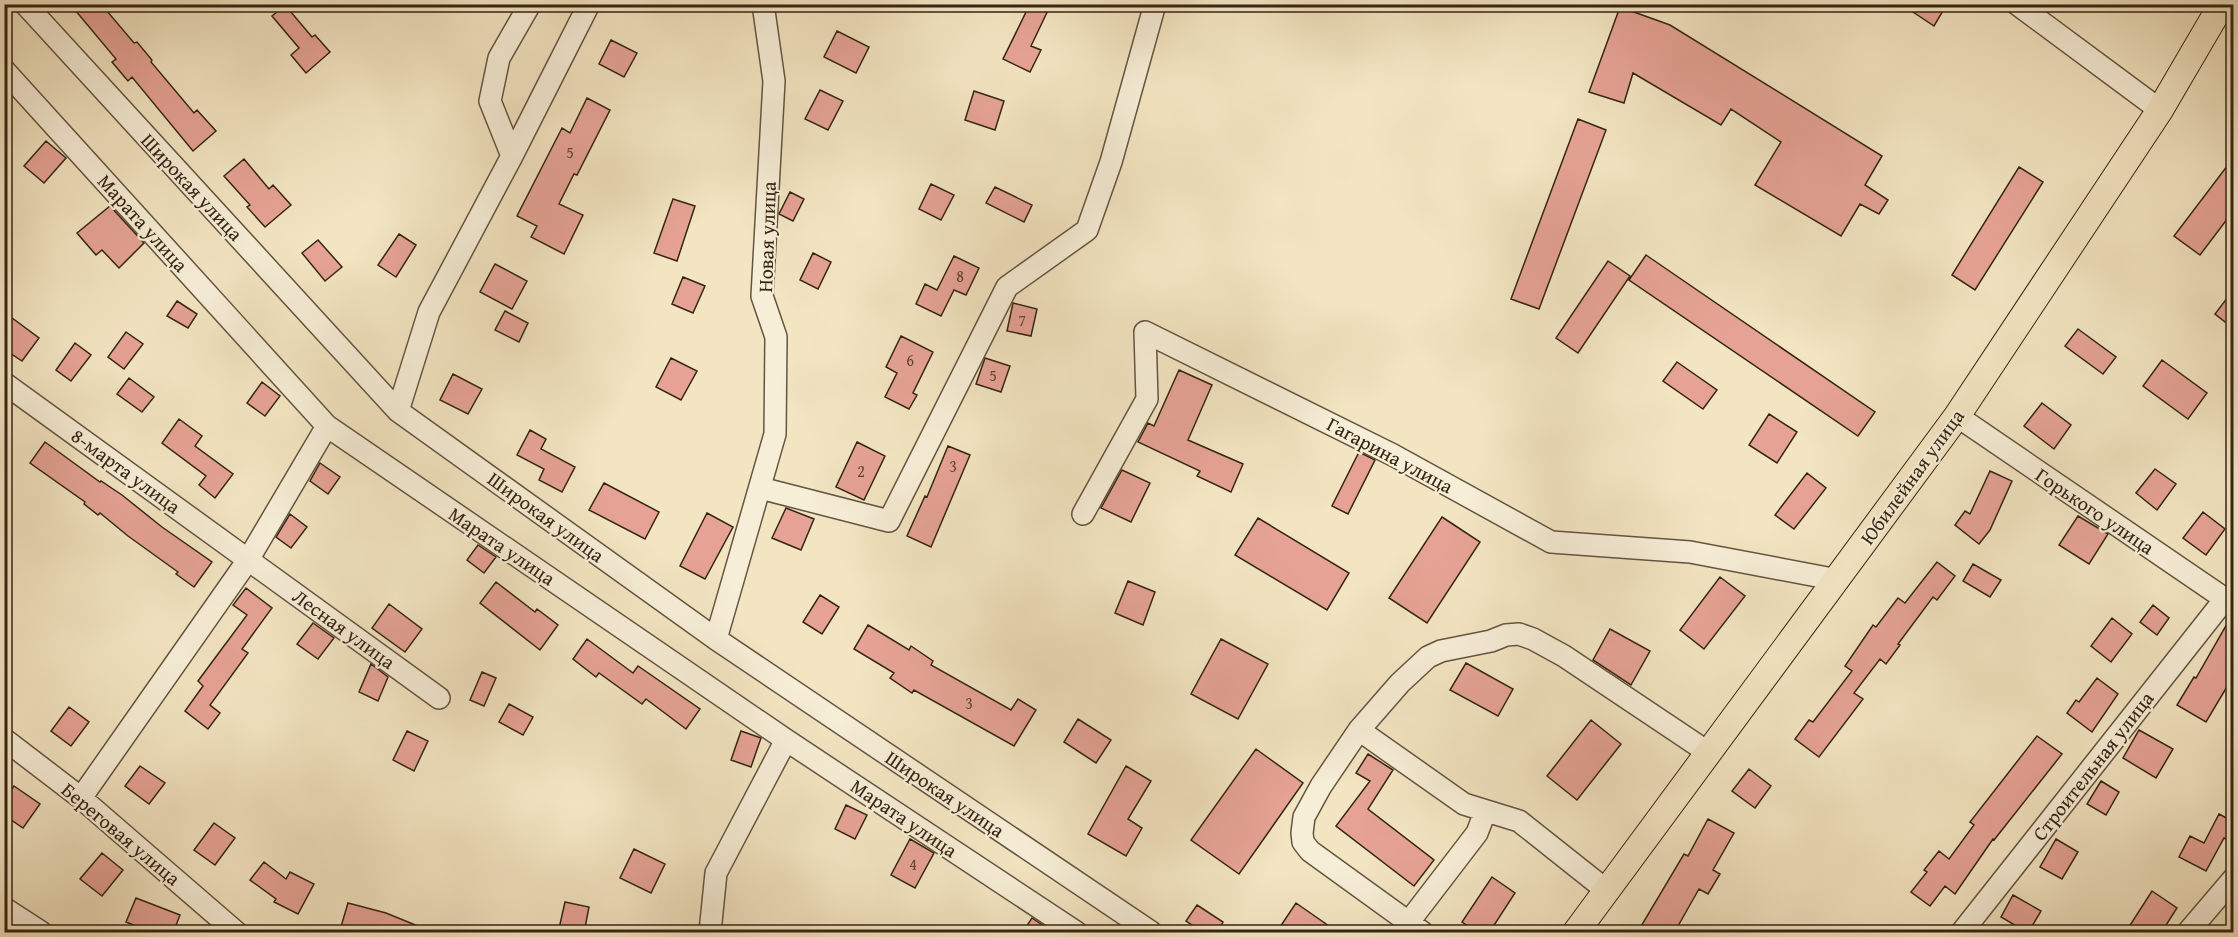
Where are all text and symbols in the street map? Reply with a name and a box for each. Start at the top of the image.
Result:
street label: Широкая улица [135,126,250,247]
house number: 5 [566,140,574,164]
street label: Марата улица [91,167,196,278]
street label: Новая улица [750,180,783,293]
house number: 8 [956,264,964,288]
house number: 7 [1018,308,1026,332]
house number: 6 [906,348,914,372]
house number: 5 [989,363,997,387]
street label: Юбилейная улица [1852,403,1971,550]
street label: Гагарина улица [1322,409,1459,500]
street label: 8-марта улица [66,421,187,520]
house number: 3 [949,454,957,478]
house number: 2 [857,459,865,483]
street label: Горького улица [2030,460,2161,561]
street label: Широкая улица [482,464,611,569]
street label: Марата улица [443,499,562,592]
street label: Лесная улица [287,581,402,676]
street label: Строительная улица [2025,684,2161,847]
house number: 3 [965,691,973,715]
street label: Широкая улица [880,743,1011,844]
street label: Марата улица [845,771,964,864]
street label: Береговая улица [56,775,187,892]
house number: 4 [909,852,917,876]

